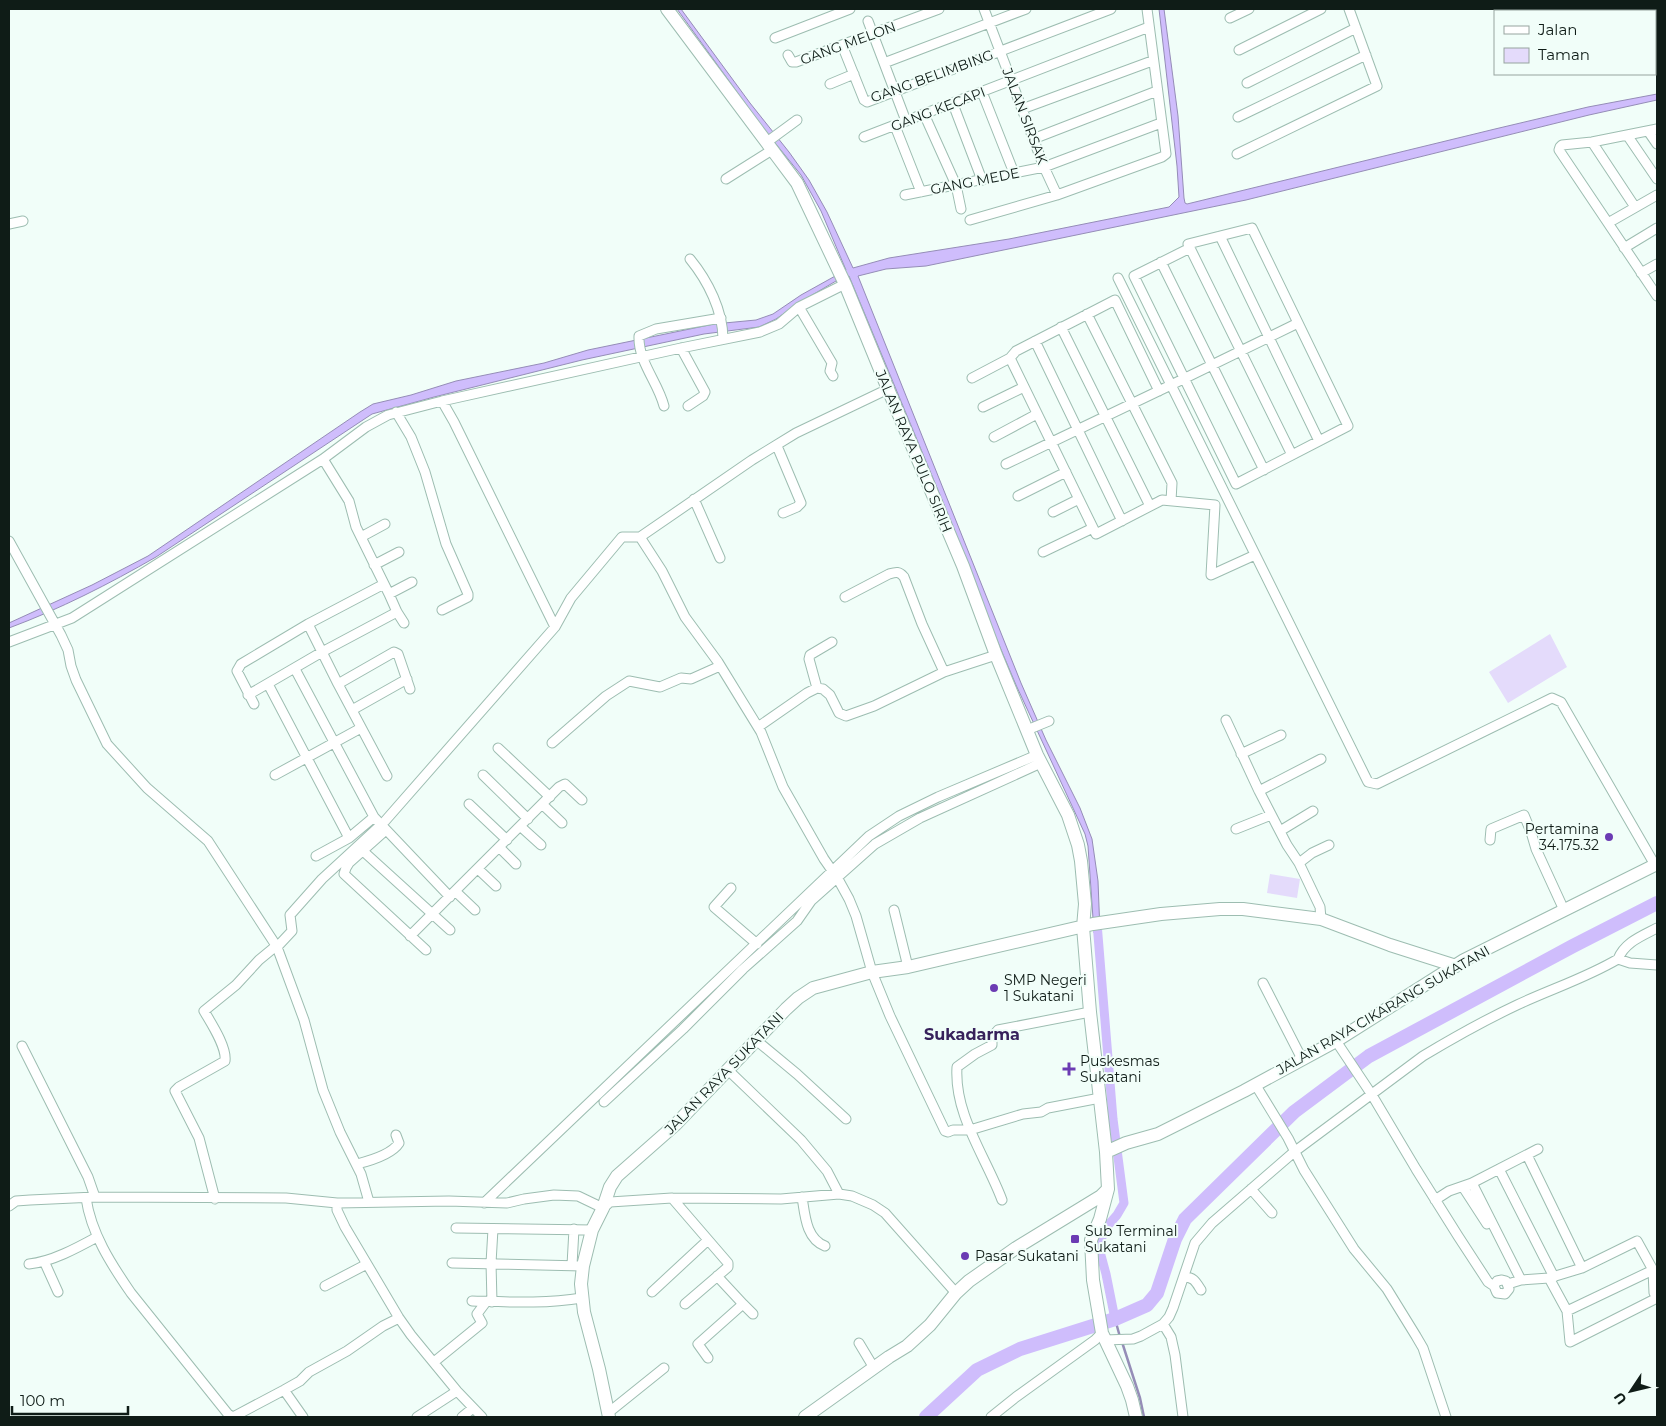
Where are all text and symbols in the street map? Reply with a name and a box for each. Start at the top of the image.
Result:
legend [1494,10,1656,75]
street label: GANG MELON [798,17,898,69]
text: Jalan [1537,20,1577,39]
street label: GANG BELIMBING [868,45,996,107]
text: Taman [1538,45,1590,64]
street label: JALAN SIRSAK [998,64,1052,167]
street label: GANG KECAPI [888,83,988,135]
street label: GANG MEDE [929,164,1021,198]
street label: JALAN RAYA PULO SIRIH [871,366,956,535]
place label: Pertamina 34.175.32 [1525,820,1599,854]
marker: Pertamina 34.175.32 [1603,831,1615,843]
street label: JALAN RAYA CIKARANG SUKATANI [1272,941,1493,1079]
place label: SMP Negeri 1 Sukatani [1004,971,1087,1005]
marker: SMP Negeri 1 Sukatani [988,982,1000,994]
street label: JALAN RAYA SUKATANI [660,1008,787,1139]
district label: Sukadarma [924,1025,1020,1044]
place label: Puskesmas Sukatani [1080,1052,1160,1086]
marker: Puskesmas Sukatani [1062,1062,1076,1076]
place label: Sub Terminal Sukatani [1085,1222,1178,1256]
marker: Sub Terminal Sukatani [1069,1233,1081,1245]
place label: Pasar Sukatani [975,1247,1079,1265]
marker: Pasar Sukatani [959,1250,971,1262]
north arrow [1606,1366,1656,1416]
scale bar [12,1384,129,1416]
text: U [1610,1389,1631,1408]
text: 100 m [20,1391,65,1410]

